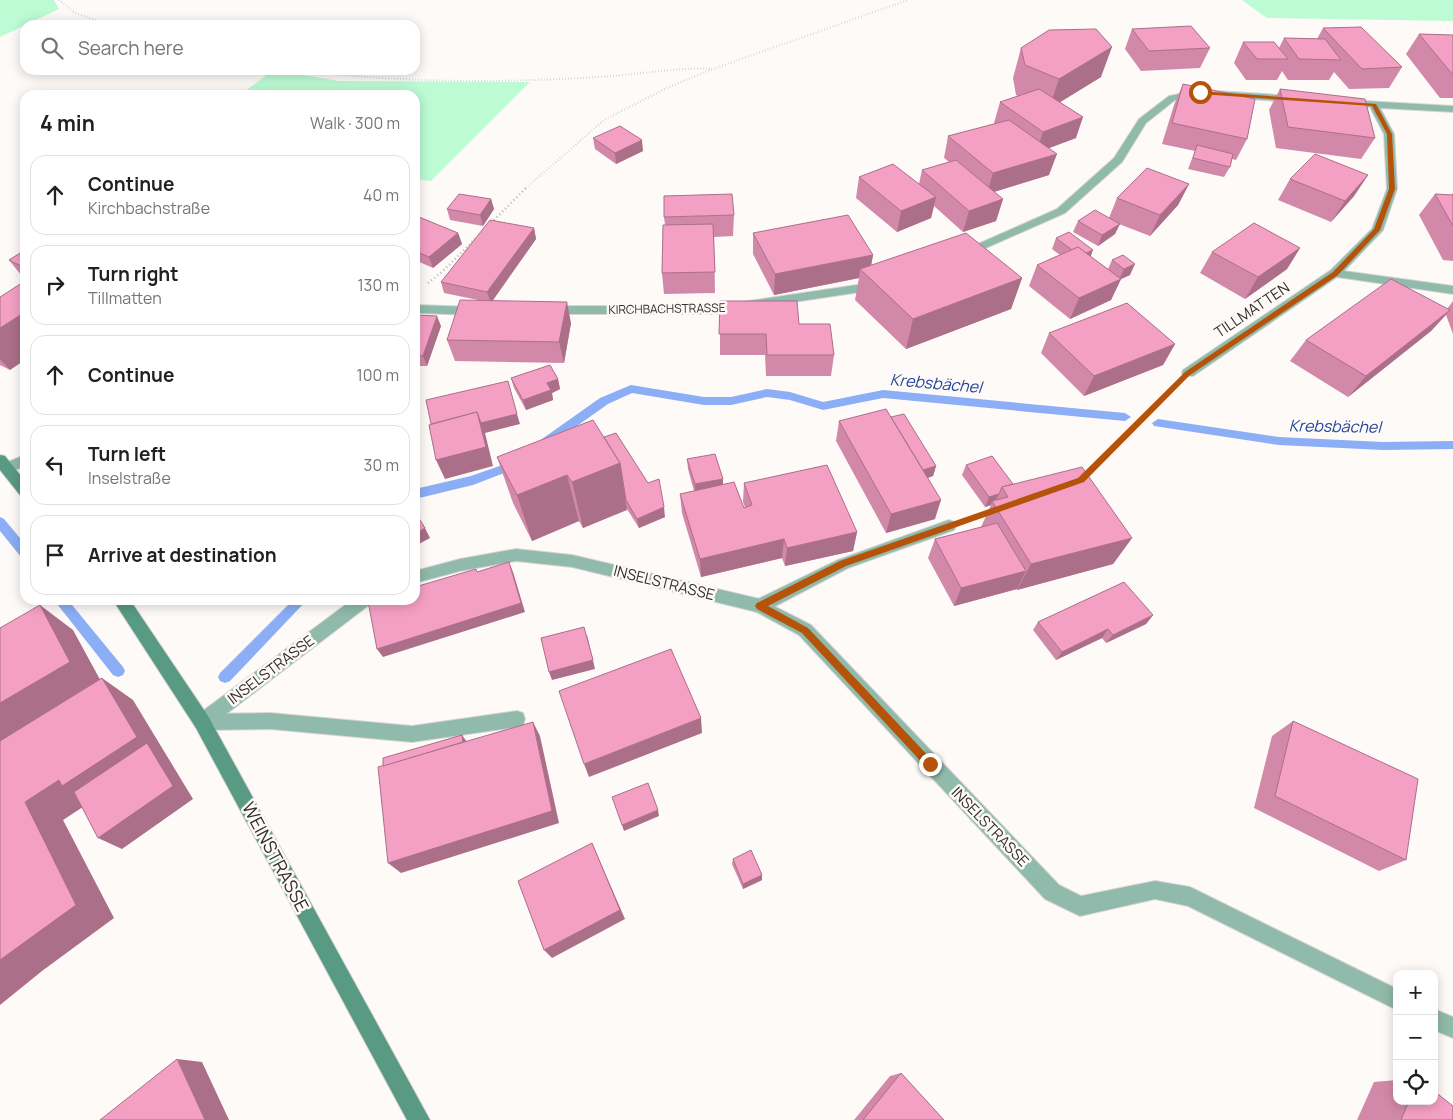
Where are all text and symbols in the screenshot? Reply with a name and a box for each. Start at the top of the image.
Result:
search box [20,20,420,75]
icon: search [38,34,66,62]
text: Search here [78,35,184,61]
route start [1189,81,1212,104]
text: 4 min [40,109,95,137]
text: Walk · 300 m [310,112,400,134]
text: Continue [88,171,174,197]
icon: ahead [41,181,69,209]
text: 40 m [363,184,399,206]
text: Kirchbachstraße [88,197,210,219]
text: Turn right [88,261,178,287]
icon: right [41,271,69,299]
text: 130 m [357,274,399,296]
street label: TILLMATTEN [1210,277,1293,343]
text: Tillmatten [88,287,162,309]
street label: KIRCHBACHSTRASSE [608,299,726,318]
icon: ahead [41,361,69,389]
text: Continue [88,362,174,388]
text: 100 m [356,364,399,386]
water label: Krebsbächel [889,368,985,398]
water label: Krebsbächel [1289,414,1383,438]
text: Turn left [88,441,166,467]
icon: left [41,451,69,479]
text: 30 m [364,454,399,476]
text: Inselstraße [88,467,171,489]
icon: arrive [41,541,69,569]
text: Arrive at destination [88,542,277,568]
street label: INSELSTRASSE [611,560,717,605]
street label: INSELSTRASSE [223,630,318,709]
route end [919,753,942,776]
street label: INSELSTRASSE [947,782,1034,871]
street label: WEINSTRASSE [237,798,315,915]
map controls [1393,970,1438,1105]
button: + [1393,970,1438,1015]
button: − [1393,1015,1438,1060]
button: locate [1393,1060,1438,1105]

